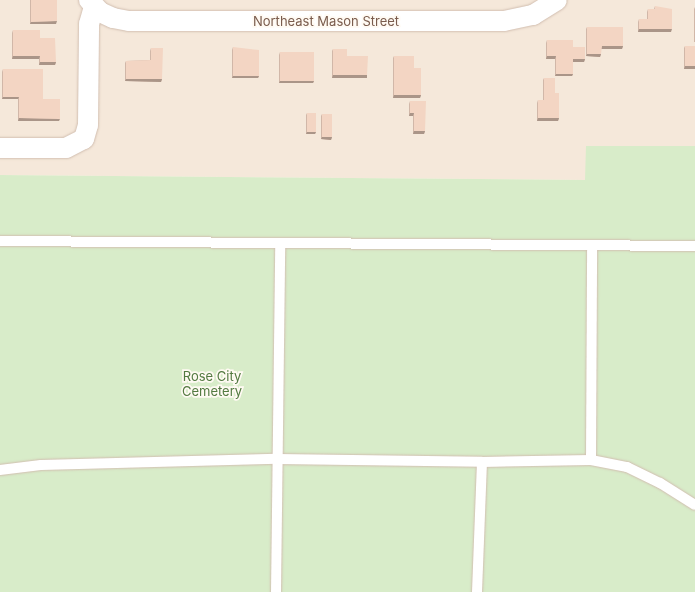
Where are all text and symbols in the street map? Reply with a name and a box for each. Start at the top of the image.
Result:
street label: Northeast Mason Street [253,13,399,29]
park label: Rose City Cemetery [182,369,242,400]

